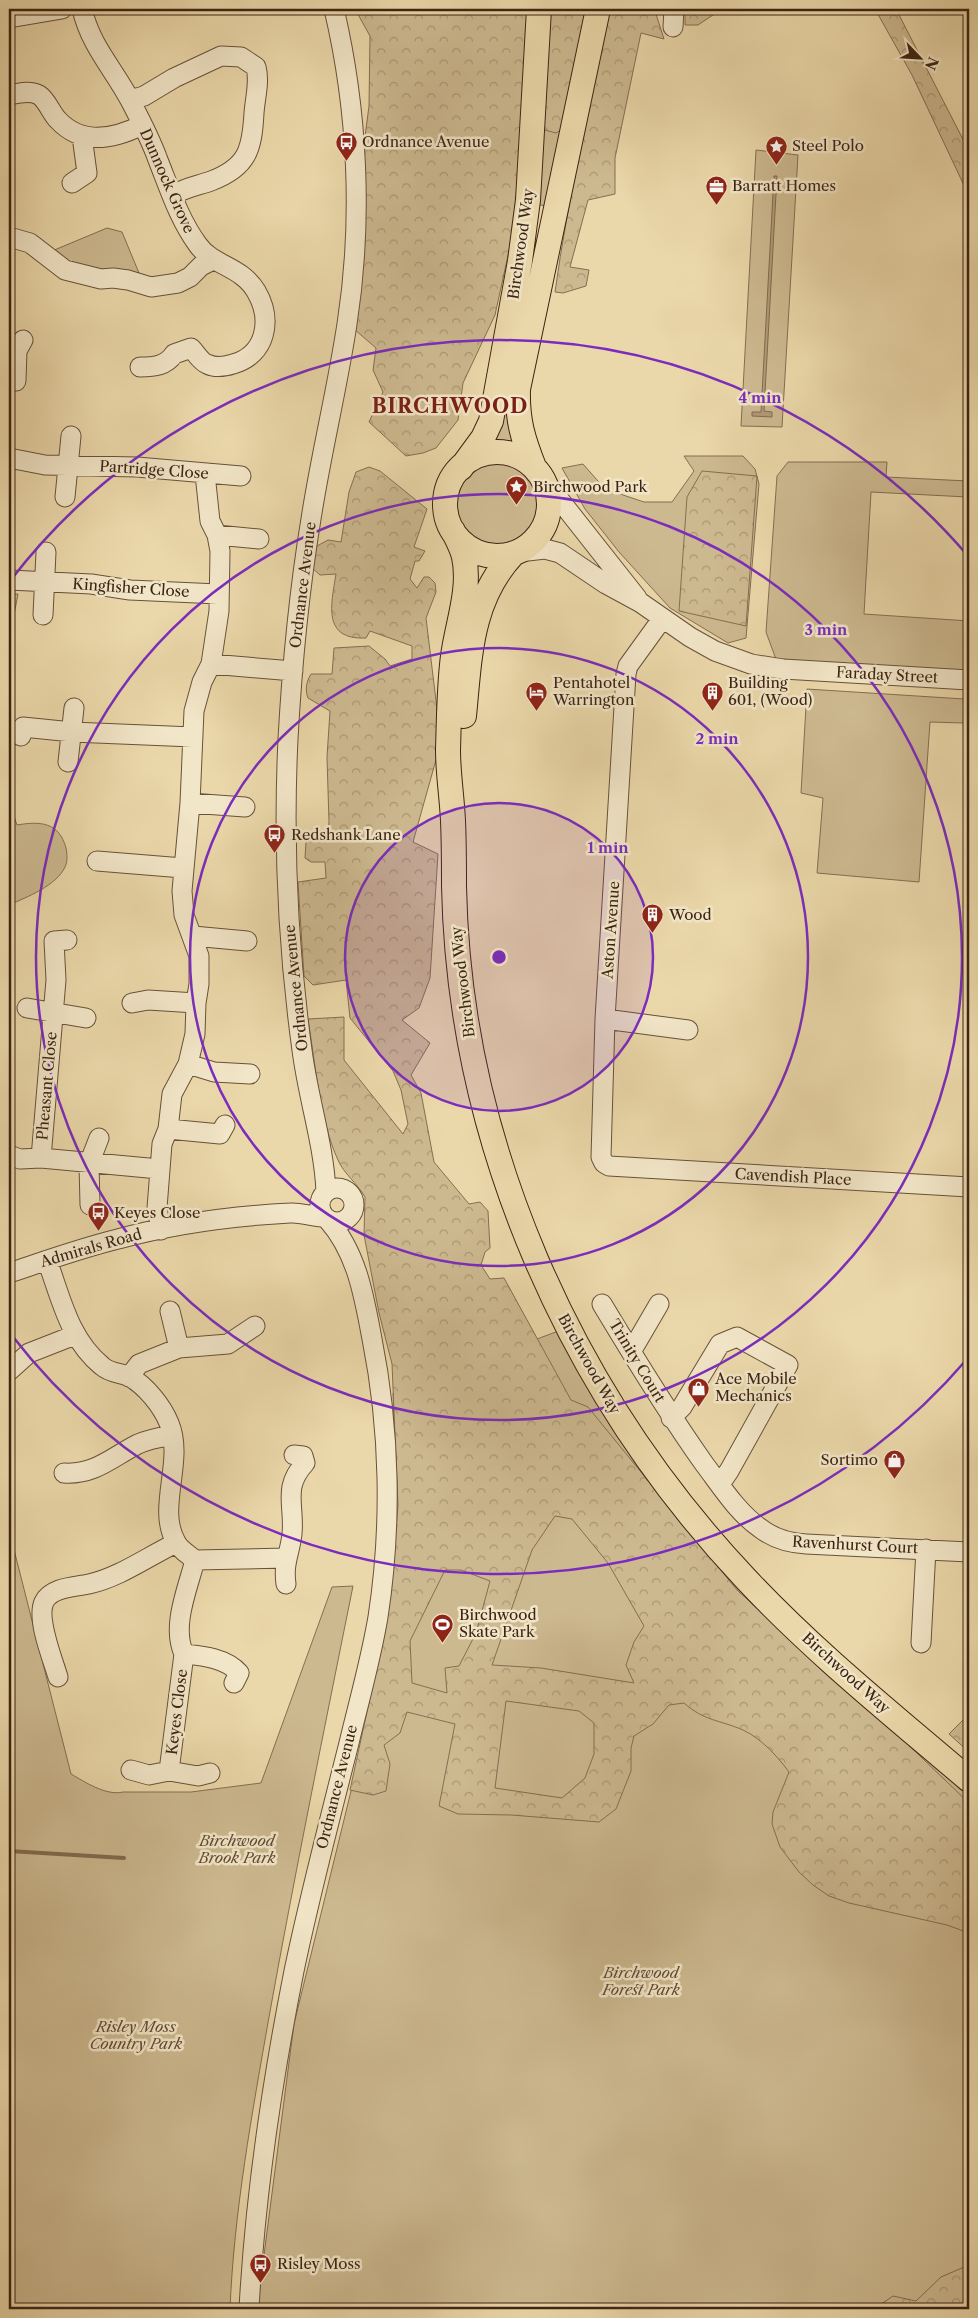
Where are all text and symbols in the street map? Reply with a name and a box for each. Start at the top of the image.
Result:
north arrow [896,32,946,82]
text: N [921,54,943,73]
street label: Dunnock Grove [136,125,199,236]
bus stop icon: Ordnance Avenue [334,130,358,161]
place label: Ordnance Avenue [362,132,489,151]
place icon: Steel Polo [764,134,788,165]
place label: Steel Polo [792,136,864,155]
office icon: Barratt Homes [704,174,728,205]
place label: Barratt Homes [732,176,836,195]
street label: Birchwood Way [503,187,538,301]
text: 4 min [738,388,782,407]
district label: BIRCHWOOD [372,394,528,418]
street label: Partridge Close [99,456,209,483]
place icon: Birchwood Park [505,475,529,506]
place label: Birchwood Park [533,477,648,496]
street label: Ordnance Avenue [285,521,320,649]
street label: Kingfisher Close [72,574,190,601]
text: 3 min [805,620,848,639]
street label: Faraday Street [835,662,939,687]
place label: Pentahotel Warrington [552,673,635,709]
place label: Building 601, (Wood) [728,673,812,709]
hotel icon: Pentahotel Warrington [525,680,549,711]
building icon: Building 601, (Wood) [700,680,724,711]
text: 2 min [695,729,739,748]
bus stop icon: Redshank Lane [263,823,287,854]
place label: Redshank Lane [291,825,401,844]
text: 1 min [587,838,629,857]
street label: Aston Avenue [598,880,623,981]
building icon: Wood [641,903,665,934]
place label: Wood [668,905,712,924]
street label: Ordnance Avenue [279,924,312,1052]
street label: Birchwood Way [446,925,479,1039]
centre of rings [490,948,508,966]
street label: Pheasant Close [32,1031,61,1141]
street label: Cavendish Place [734,1164,852,1189]
bus stop icon: Keyes Close [86,1201,110,1232]
place label: Keyes Close [114,1203,200,1222]
street label: Admirals Road [37,1224,144,1271]
street label: Birchwood Way [554,1310,625,1418]
street label: Trinity Court [605,1316,670,1406]
place label: Ace Mobile Mechanics [714,1369,797,1405]
shop icon: Ace Mobile Mechanics [687,1376,711,1407]
shop icon: Sortimo [882,1448,906,1479]
place label: Sortimo [820,1450,878,1469]
street label: Ravenhurst Court [791,1532,919,1557]
place label: Birchwood Skate Park [459,1605,537,1641]
sports icon: Birchwood Skate Park [431,1612,455,1643]
street label: Birchwood Way [798,1628,895,1718]
street label: Keyes Close [162,1668,191,1756]
street label: Ordnance Avenue [312,1723,361,1851]
park label: Birchwood Brook Park [197,1831,277,1867]
park label: Birchwood Forest Park [601,1963,681,1999]
park label: Risley Moss Country Park [90,2017,183,2053]
bus stop icon: Risley Moss [249,2252,273,2283]
place label: Risley Moss [277,2254,361,2273]

